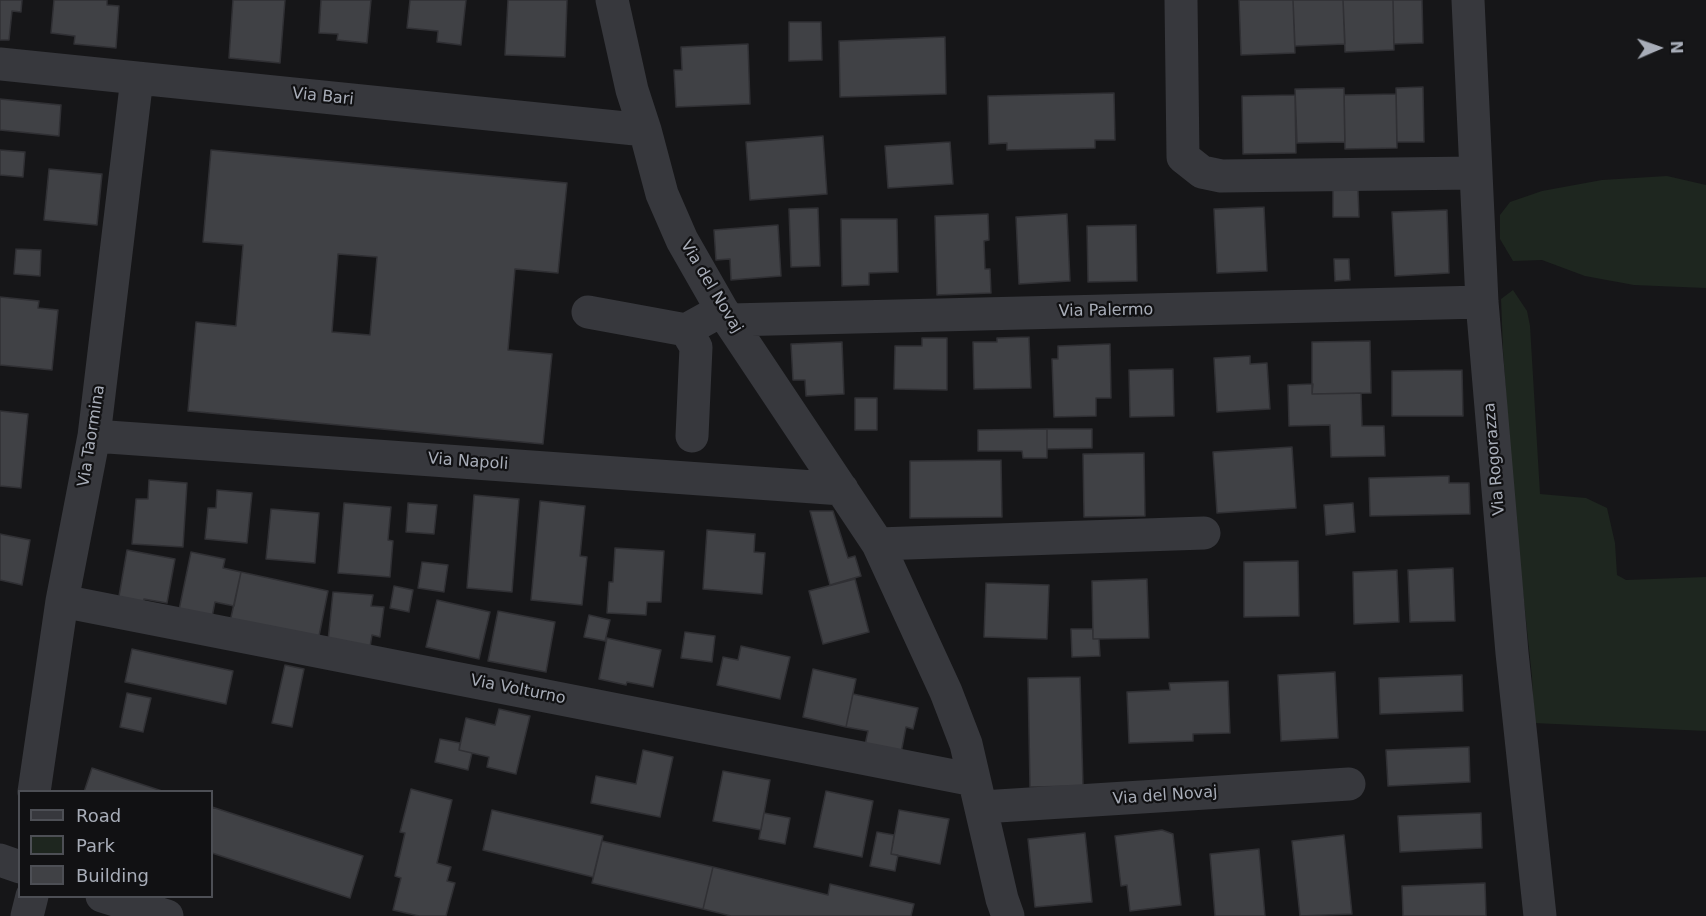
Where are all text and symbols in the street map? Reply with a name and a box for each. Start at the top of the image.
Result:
north arrow [1628,18,1688,78]
text: N [1667,40,1686,54]
street label: Via Bari [291,84,355,110]
street label: Via del Novaj [676,237,746,337]
street label: Via Palermo [1059,301,1153,321]
street label: Via Taormina [74,384,110,488]
street label: Via Rogorazza [1481,402,1509,516]
street label: Via Napoli [427,450,509,474]
street label: Via Volturno [469,671,567,709]
street label: Via del Novaj [1112,783,1218,809]
legend [18,790,213,898]
text: Road [76,805,121,826]
text: Park [76,835,115,856]
text: Building [76,865,149,886]

